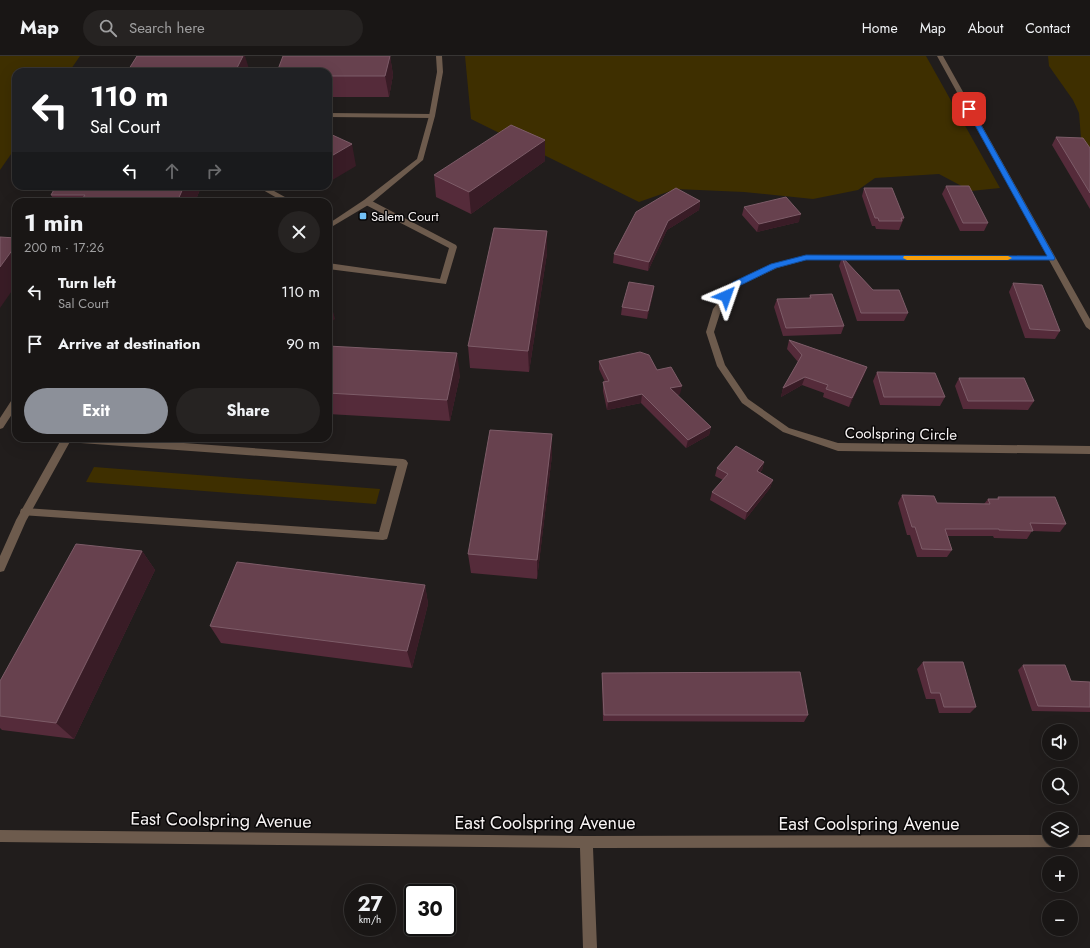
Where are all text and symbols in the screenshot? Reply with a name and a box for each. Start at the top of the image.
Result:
search box [83,10,363,46]
text: Map [20,14,59,41]
icon: search [97,17,119,39]
text: Search here [129,17,205,39]
text: Home [862,18,898,38]
text: Map [920,18,946,38]
text: About [968,18,1003,38]
text: Contact [1025,18,1070,38]
text: 110 m [90,76,168,117]
icon: left [24,84,76,136]
pin [952,92,986,126]
icon: arrive [958,98,980,120]
text: Sal Court [90,114,160,140]
icon: left [119,160,141,182]
icon: ahead [161,160,183,182]
icon: right [203,160,225,182]
text: 1 min [24,205,84,240]
place label: Salem Court [371,207,439,226]
button: close [278,211,320,253]
marker: Salem Court [358,211,368,221]
text: 200 m · 17:26 [24,238,104,257]
text: Turn left [58,272,116,294]
position arrow [705,275,747,317]
icon: left [24,281,46,303]
text: 110 m [281,281,320,303]
text: Sal Court [58,294,109,313]
icon: arrive [24,333,46,355]
text: Arrive at destination [58,333,200,355]
text: 90 m [286,333,320,355]
button: Exit [24,388,168,434]
button: Share [176,388,320,434]
street label: Coolspring Circle [845,422,958,446]
map controls [1042,724,1078,936]
button: sound [1042,724,1078,760]
button: search [1042,768,1078,804]
street label: East Coolspring Avenue [130,805,312,835]
street label: East Coolspring Avenue [454,810,636,836]
street label: East Coolspring Avenue [778,811,960,837]
button: layers [1042,812,1078,848]
button: + [1042,856,1078,892]
speed limit sign: 30 [404,884,456,936]
text: 27 [357,890,383,919]
button: − [1042,900,1078,936]
text: km/h [359,912,381,927]

